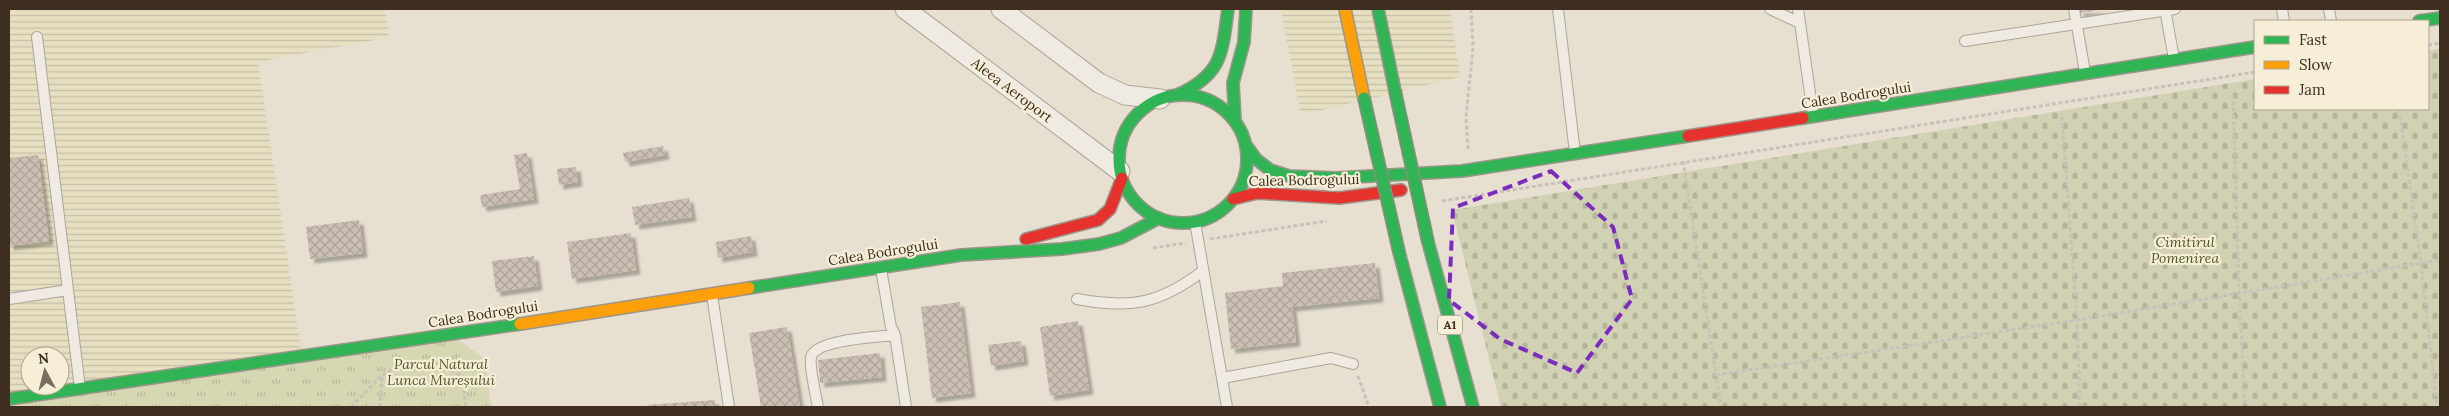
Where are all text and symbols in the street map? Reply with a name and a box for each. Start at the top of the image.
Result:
legend [2254,20,2429,110]
text: Fast [2299,30,2327,49]
street label: Aleea Aeroport [967,53,1057,127]
text: Slow [2299,55,2332,74]
street label: Calea Bodrogului [1800,77,1912,113]
text: Jam [2298,80,2326,99]
street label: Calea Bodrogului [1248,170,1360,190]
park label: Cimitirul Pomenirea [2151,233,2219,267]
street label: Calea Bodrogului [827,234,939,270]
street label: Calea Bodrogului [427,296,539,332]
road number: A1 [1438,316,1462,334]
north arrow [20,346,70,396]
text: N [37,348,50,368]
park label: Parcul Natural Lunca Mureșului [387,355,495,389]

